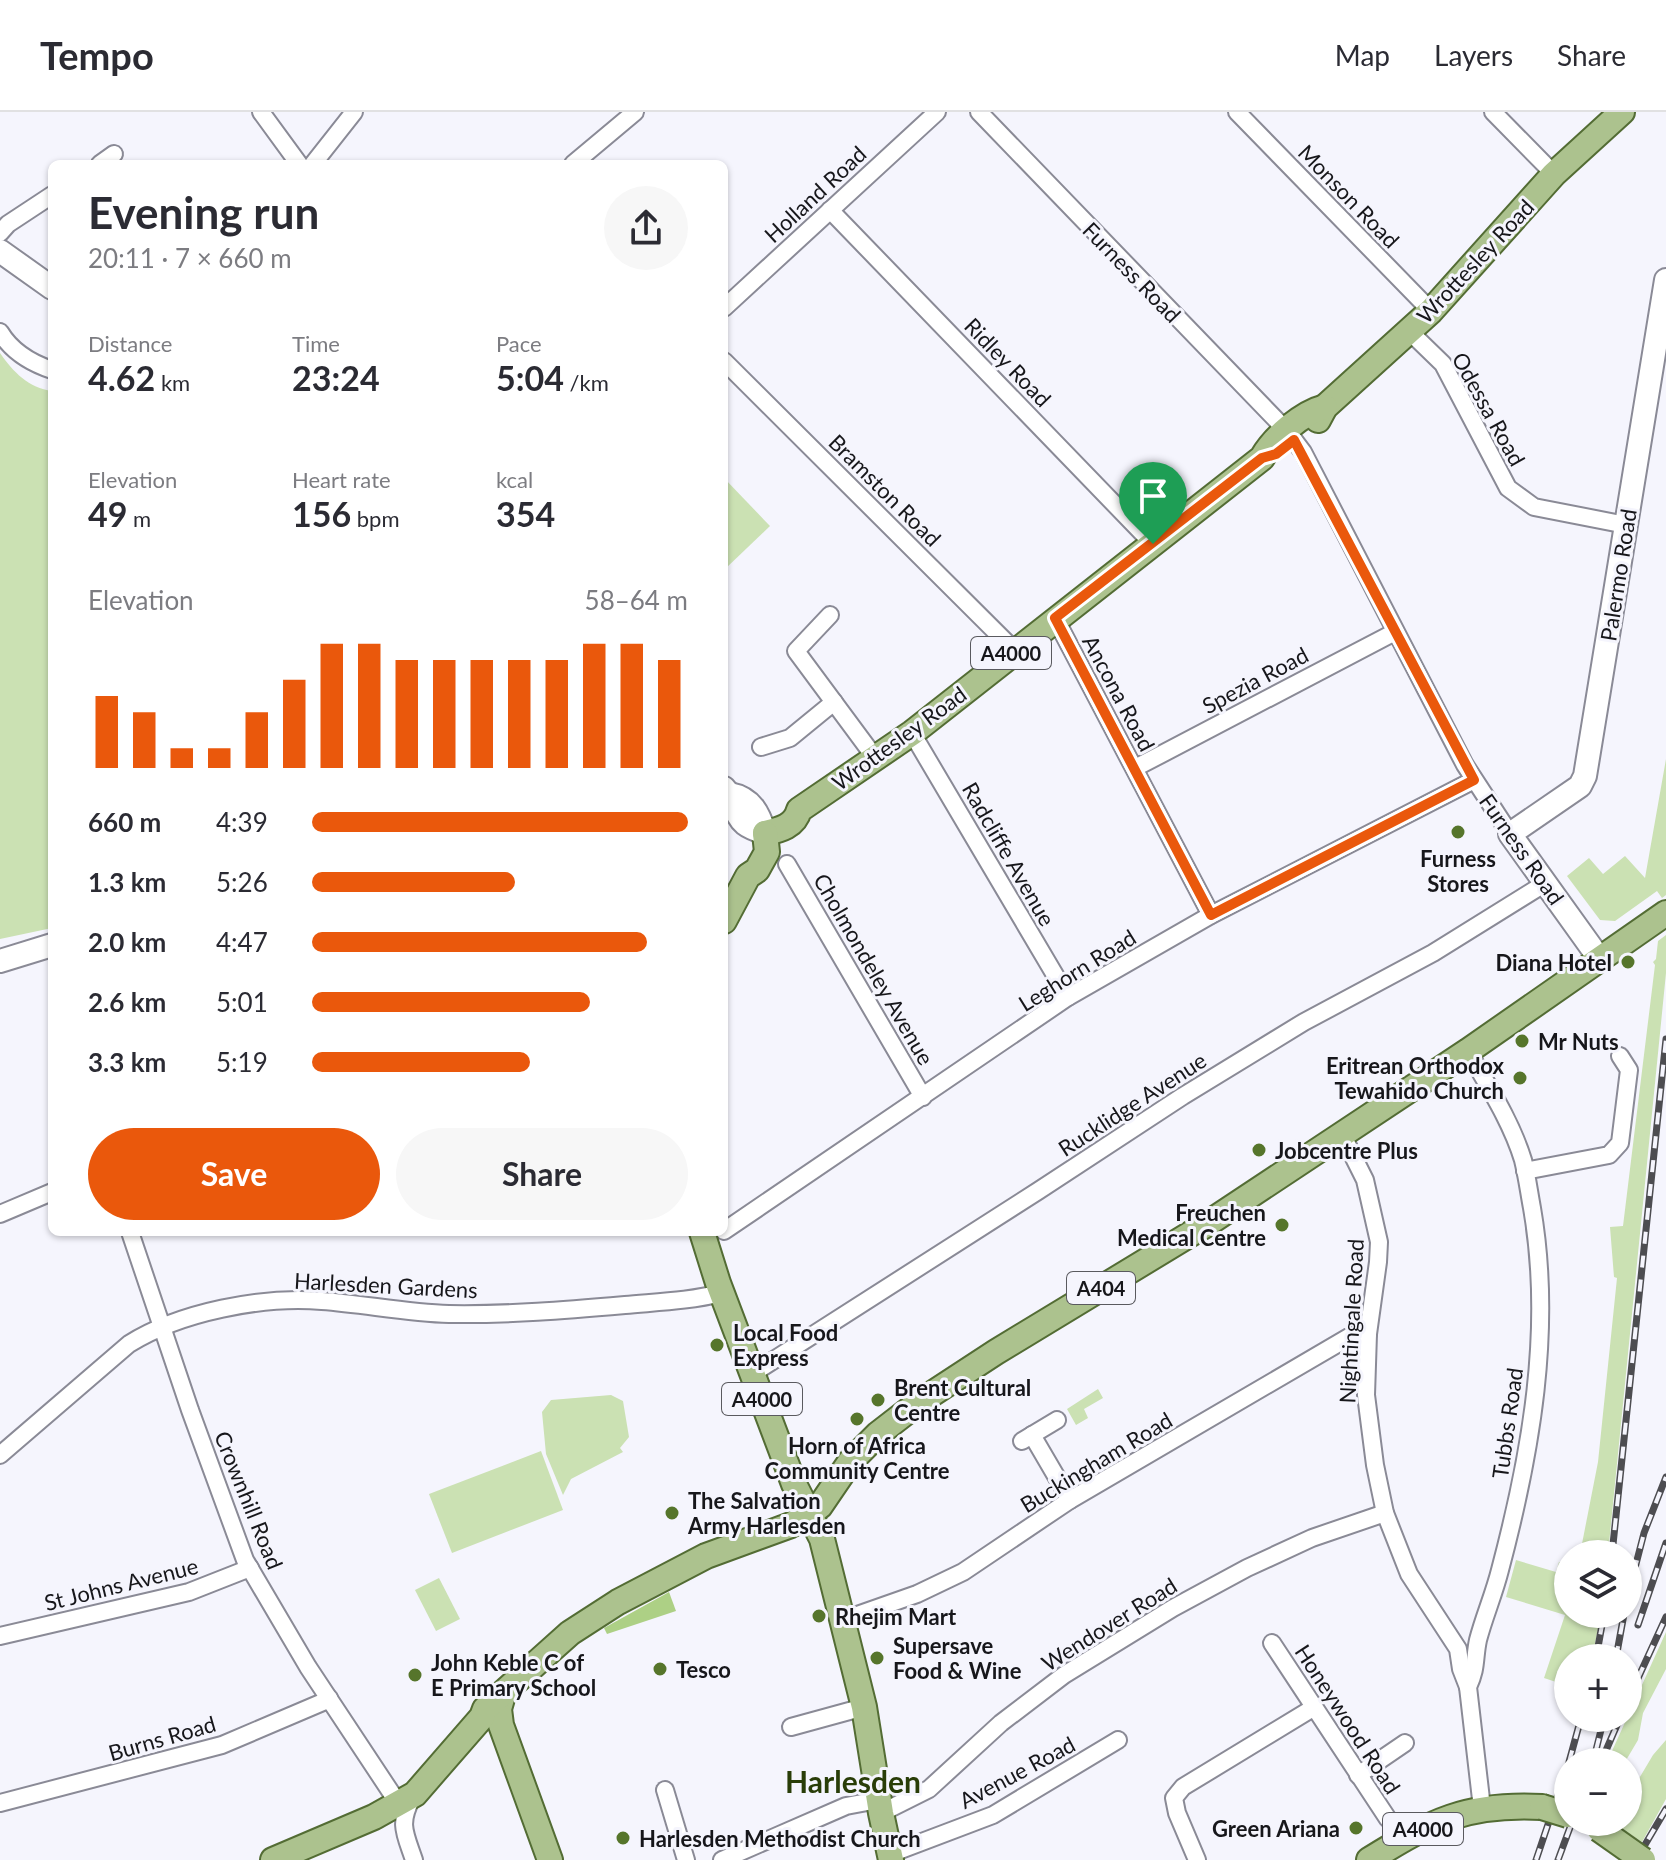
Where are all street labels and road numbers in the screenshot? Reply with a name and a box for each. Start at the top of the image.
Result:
street label: Monson Road [1293,139,1405,253]
street label: Holland Road [759,140,871,248]
street label: Wrottesley Road [1411,193,1539,329]
street label: Furness Road [1077,216,1187,328]
street label: Ridley Road [959,312,1057,412]
street label: Odessa Road [1447,347,1531,471]
street label: Bramston Road [823,428,947,552]
street label: Palermo Road [1594,507,1642,643]
street label: Ancona Road [1077,630,1161,756]
road number: A4000 [971,637,1051,669]
street label: Spezia Road [1197,641,1313,719]
street label: Wrottesley Road [827,680,971,796]
street label: Radcliffe Avenue [957,777,1061,931]
street label: Furness Road [1474,788,1570,910]
street label: Cholmondeley Avenue [808,869,940,1069]
street label: Leghorn Road [1013,923,1141,1017]
street label: Rucklidge Avenue [1053,1046,1211,1162]
street label: Nightingale Road [1333,1238,1369,1404]
street label: Harlesden Gardens [293,1267,479,1303]
road number: A404 [1067,1272,1135,1304]
street label: Tubbs Road [1486,1366,1528,1480]
road number: A4000 [722,1383,802,1415]
street label: Buckingham Road [1015,1406,1177,1518]
street label: Crownhill Road [209,1427,289,1573]
street label: St Johns Avenue [41,1552,201,1616]
street label: Wendover Road [1036,1572,1182,1676]
street label: Honeywood Road [1290,1639,1406,1799]
street label: Burns Road [105,1710,219,1766]
street label: Avenue Road [954,1730,1080,1814]
road number: A4000 [1383,1813,1463,1845]

